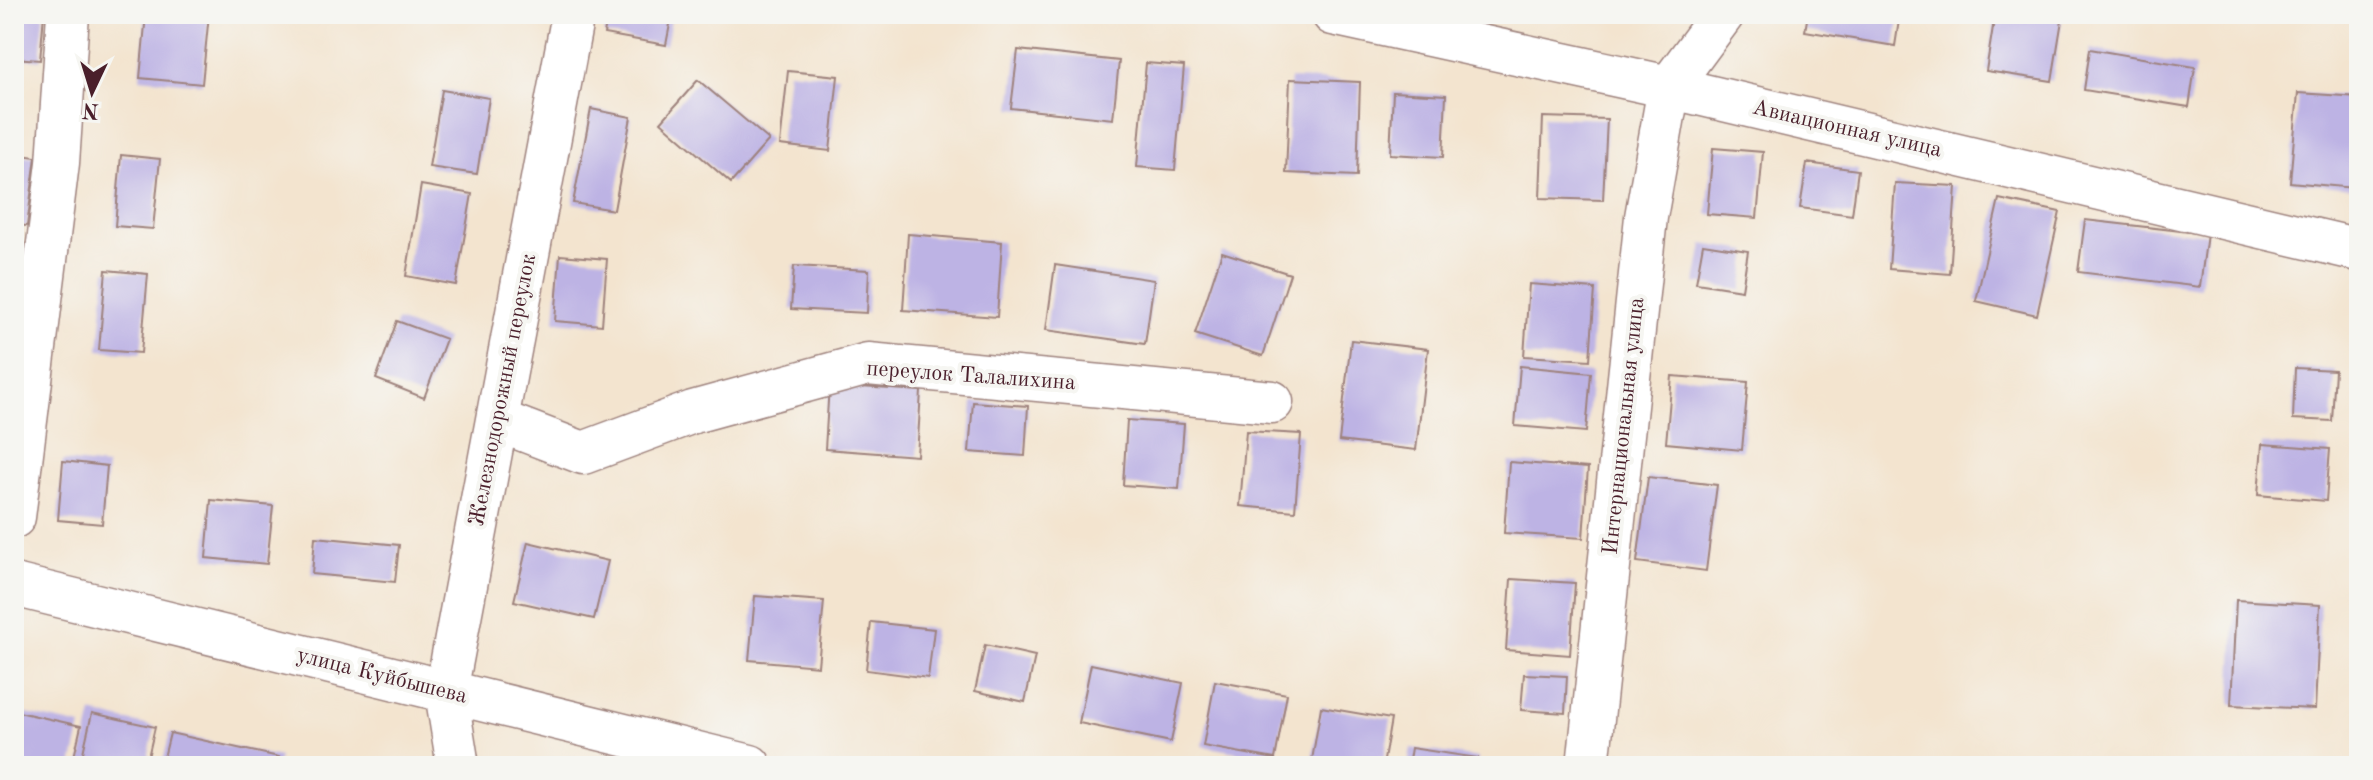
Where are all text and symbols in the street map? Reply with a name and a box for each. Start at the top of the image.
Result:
north arrow [52,52,132,132]
street label: Авиационная улица [1750,96,1944,162]
text: N [81,98,100,122]
street label: Железнодорожный переулок [466,252,540,528]
street label: Интернациональная улица [1600,296,1648,556]
street label: переулок Талалихина [866,358,1077,394]
street label: улица Куйбышева [295,644,469,708]

